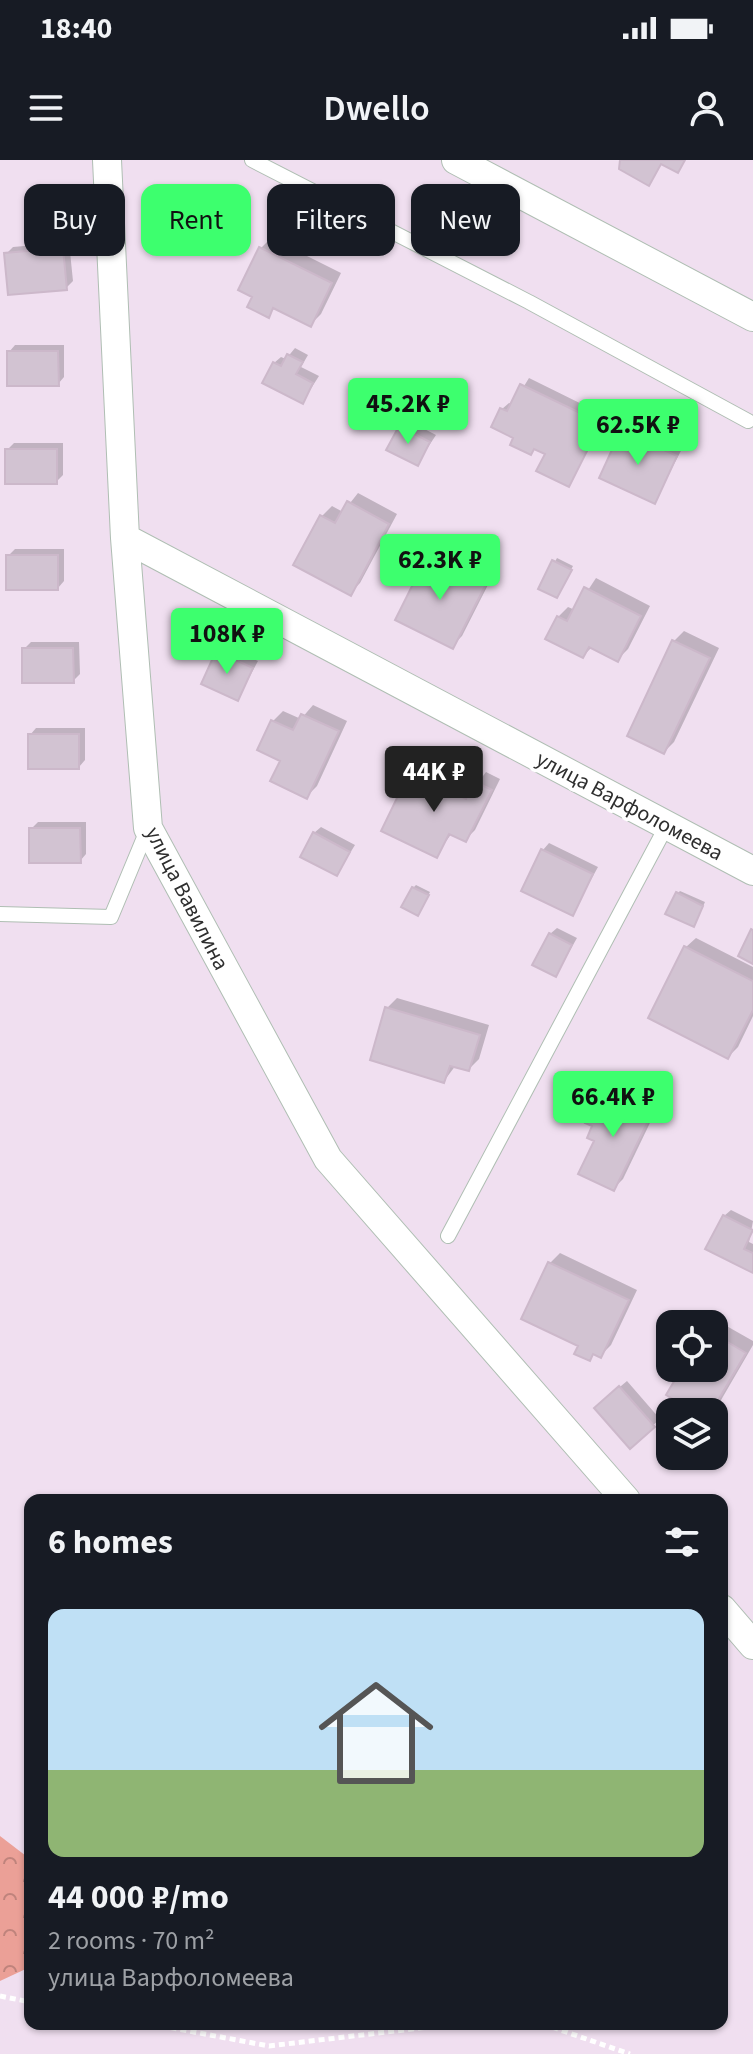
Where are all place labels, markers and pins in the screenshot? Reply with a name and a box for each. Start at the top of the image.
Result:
pin: 45.2K ₽ [334,378,482,446]
pin: 62.5K ₽ [564,399,712,467]
pin: 62.3K ₽ [366,534,514,602]
pin: 108K ₽ [162,608,292,676]
pin: 44K ₽ [378,746,490,814]
pin: 66.4K ₽ [539,1071,687,1139]

